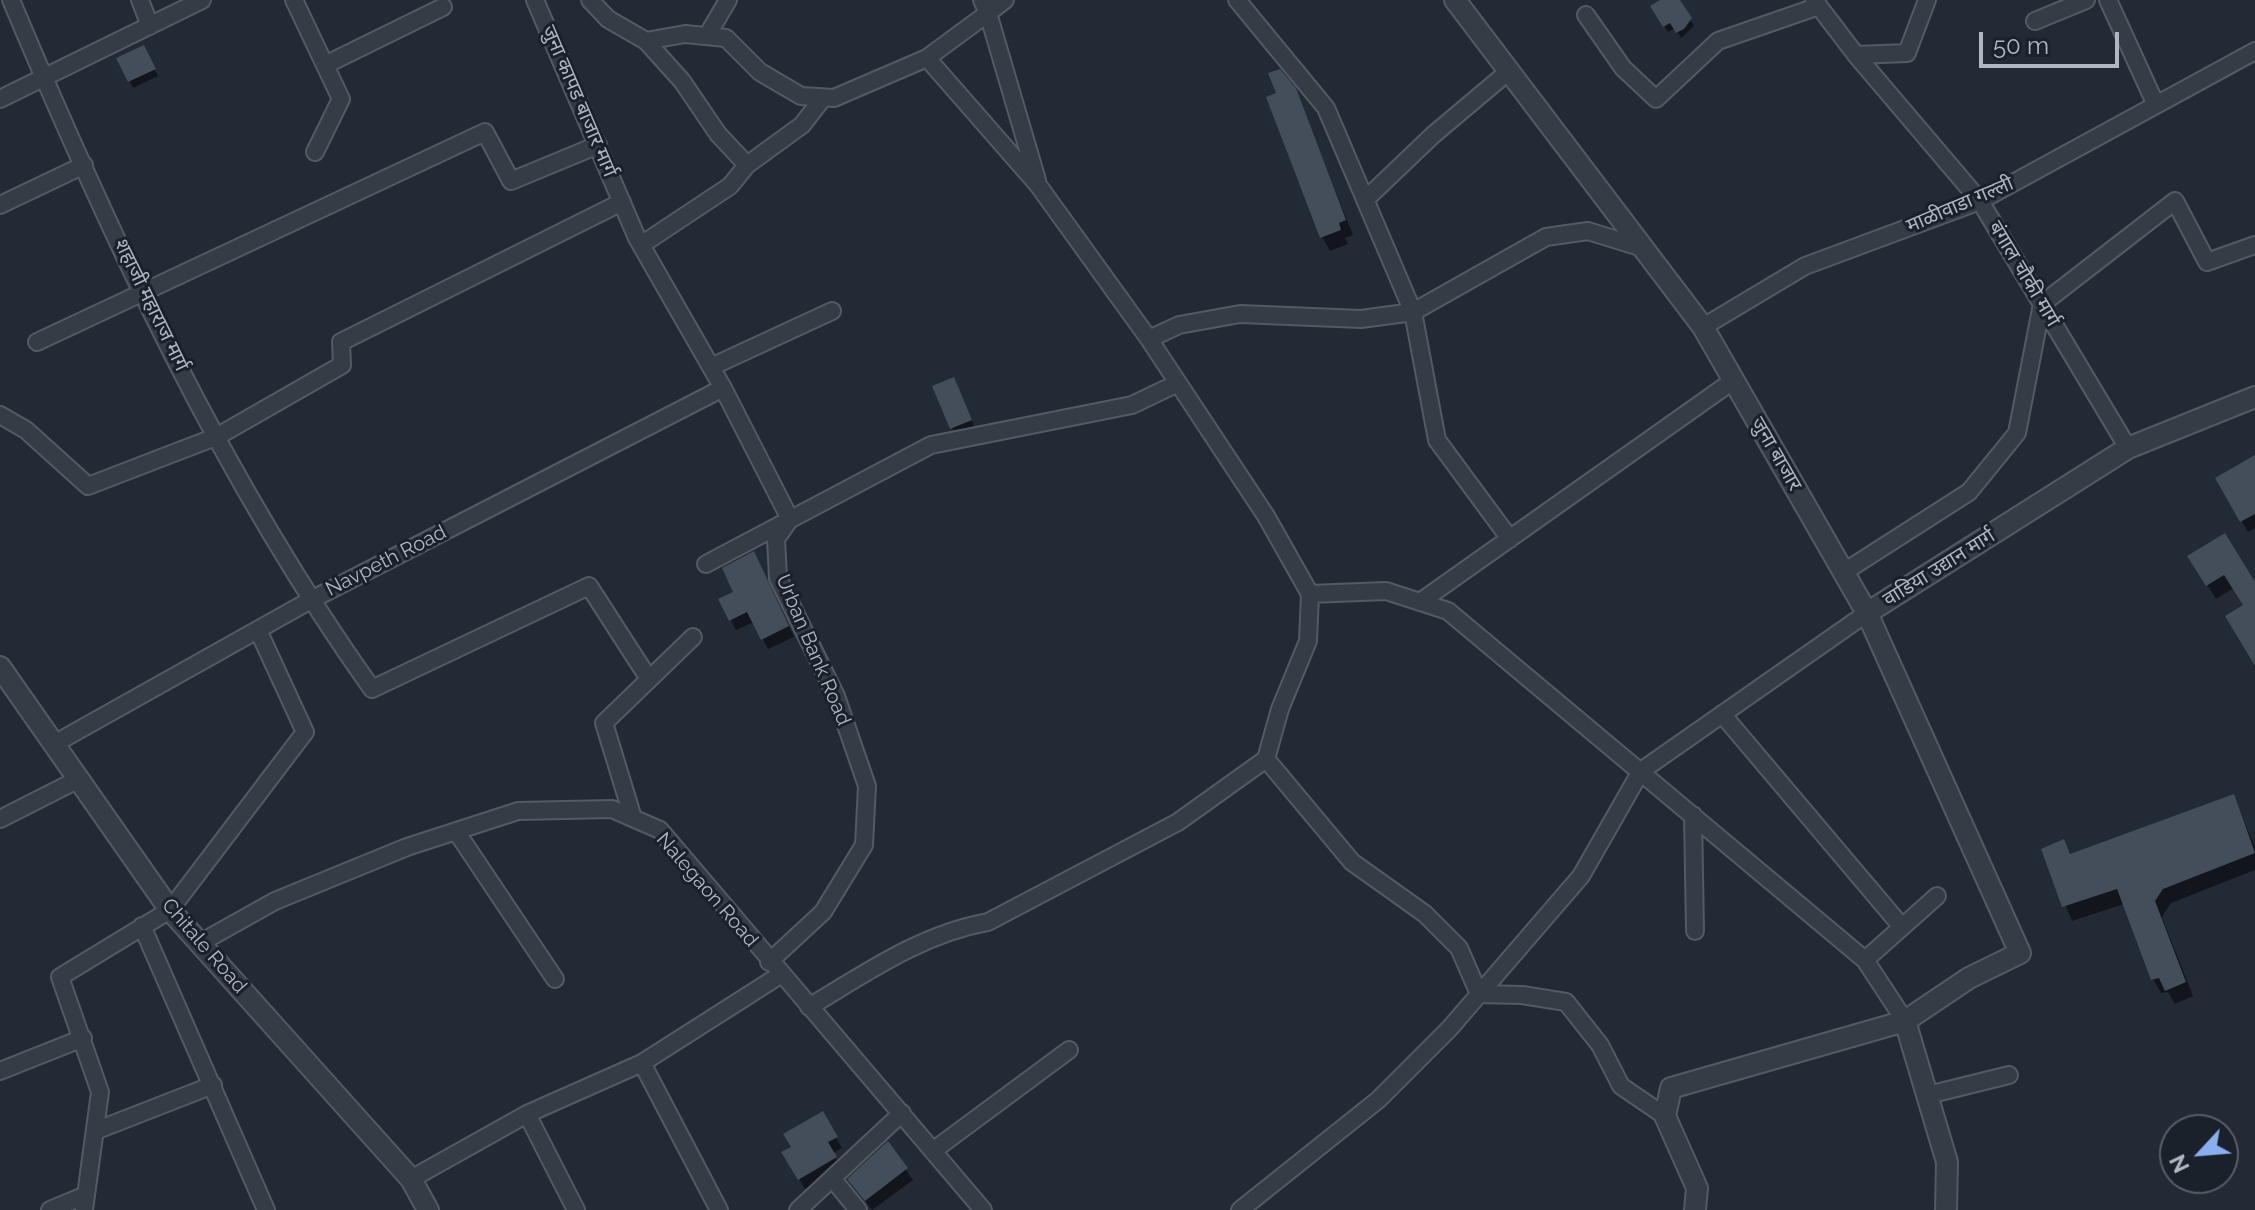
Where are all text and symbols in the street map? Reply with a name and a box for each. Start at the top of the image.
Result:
scale bar [1983,16,2123,66]
street label: जुना कापड बाजार मार्ग [536,22,622,180]
text: 50 m [1993,31,2049,60]
street label: माळीवाडा गल्ली [1903,172,2017,238]
street label: बंगाल चौकी मार्ग [1983,217,2065,331]
street label: शहाजी महाराज मार्ग [109,235,193,375]
street label: जुना बाजार [1745,413,1807,495]
street label: Navpeth Road [322,520,450,602]
street label: वाडिया उद्यान मार्ग [1879,524,1999,612]
street label: Urban Bank Road [770,571,856,729]
street label: Nalegaon Road [651,828,763,952]
street label: Chitale Road [156,894,252,998]
north arrow [2159,1114,2239,1194]
text: N [2164,1150,2195,1177]

